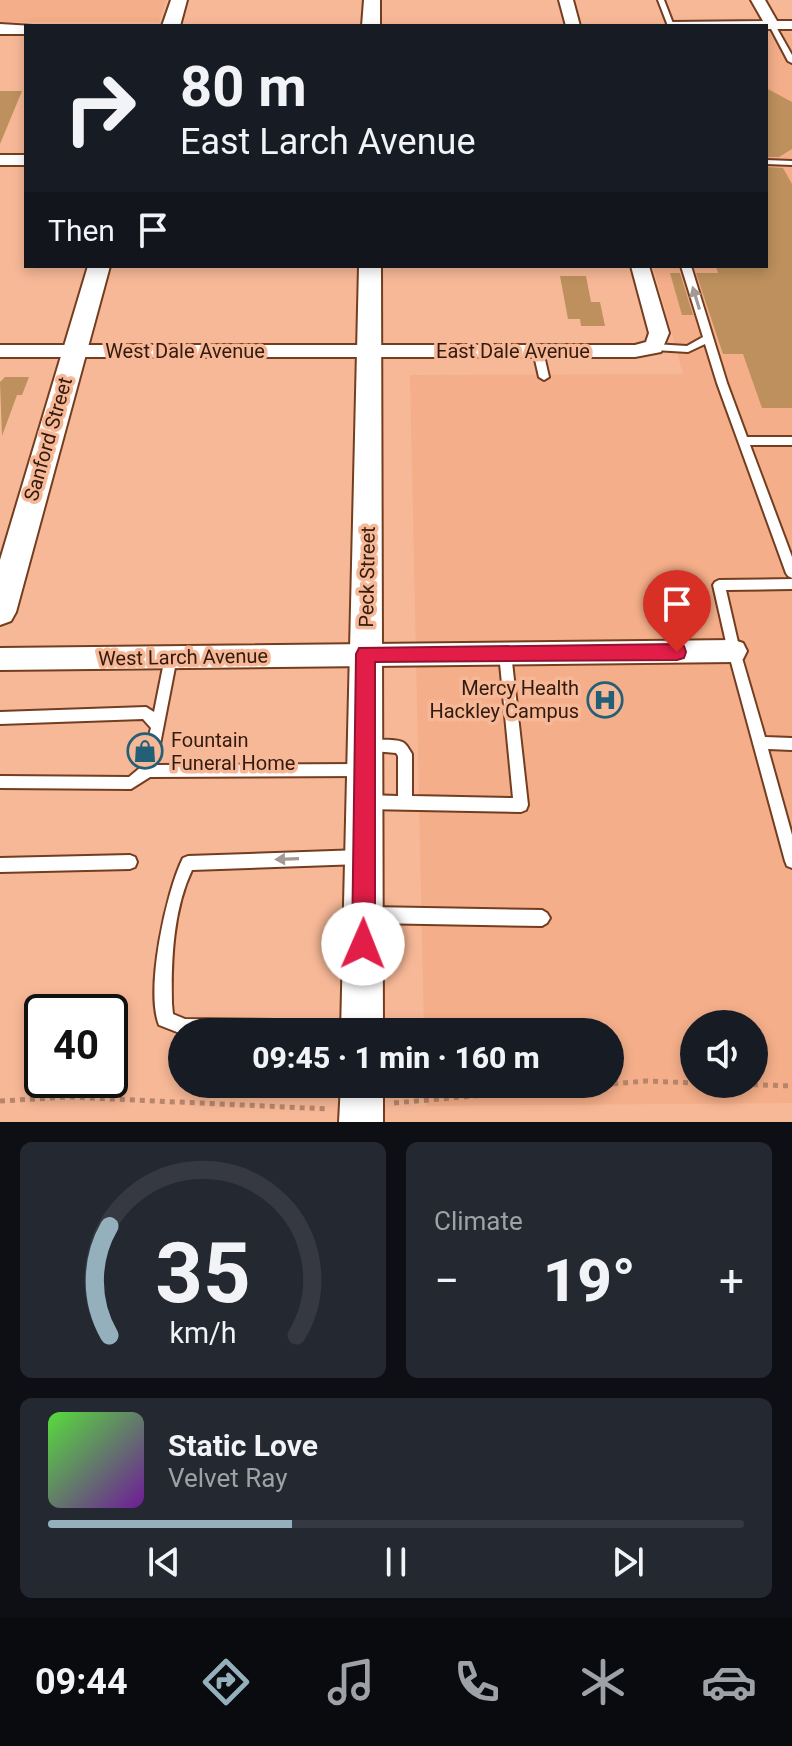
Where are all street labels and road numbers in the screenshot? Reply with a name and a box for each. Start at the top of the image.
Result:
street label: West Dale Avenue [105,339,265,363]
street label: East Dale Avenue [436,339,590,363]
street label: Sanford Street [19,374,77,504]
street label: Peck Street [354,526,380,628]
street label: West Larch Avenue [98,644,268,670]

